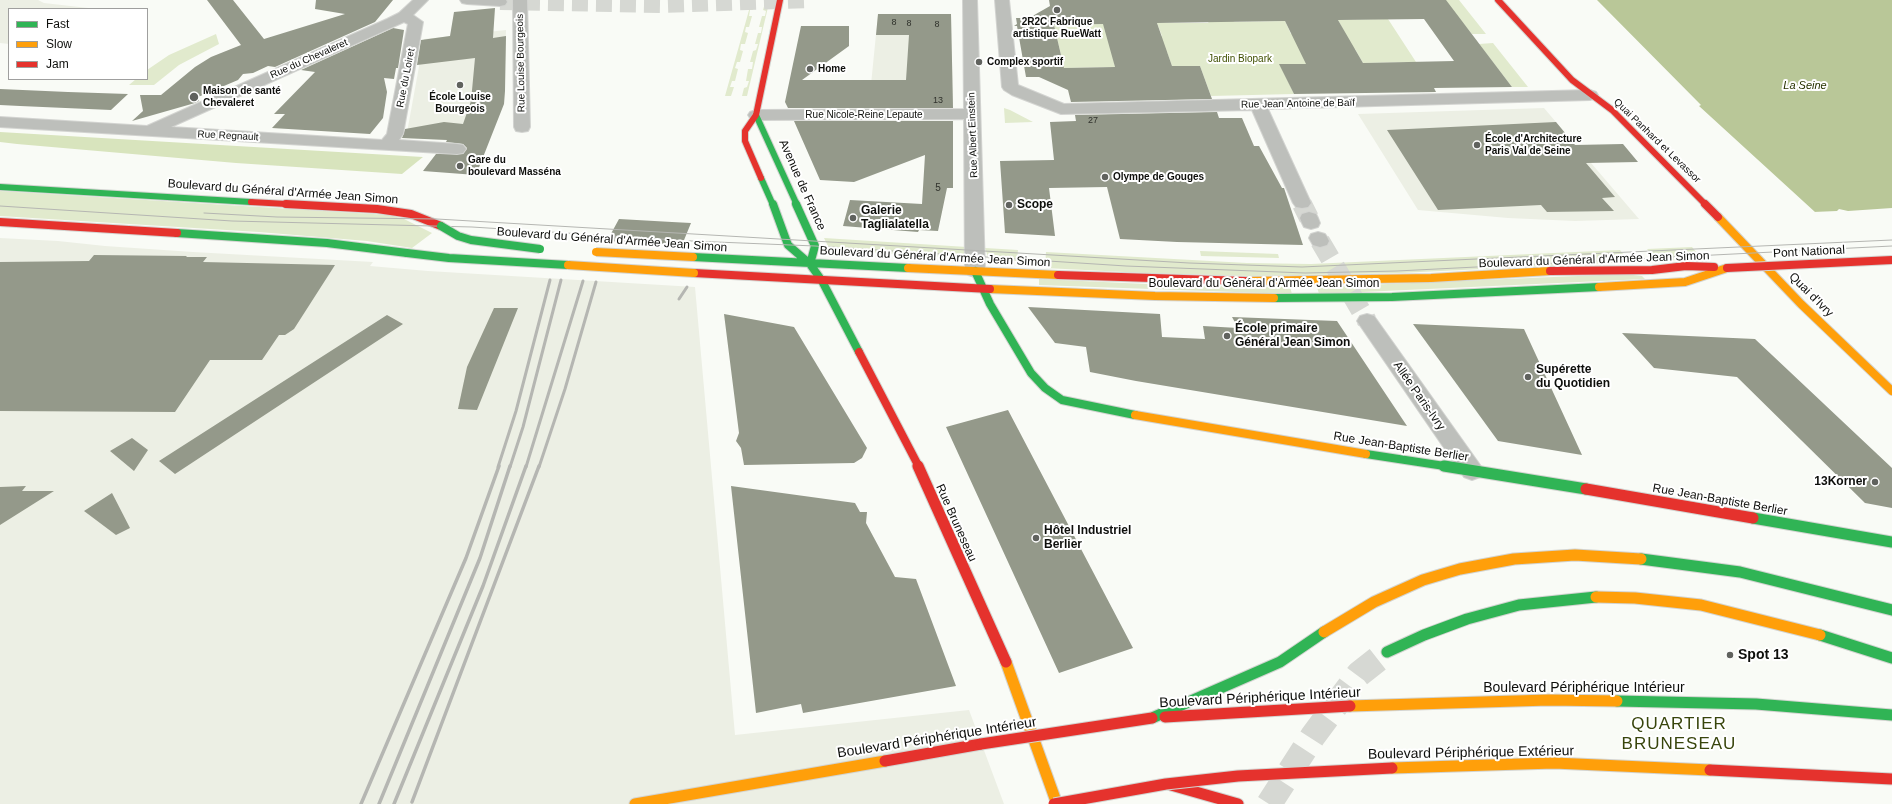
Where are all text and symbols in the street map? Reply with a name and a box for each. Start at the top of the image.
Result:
marker: 2R2C Fabrique artistique RueWatt [1052,5,1062,15]
legend [8,8,148,80]
street label: Rue Louise Bourgeois [514,14,528,112]
place label: 2R2C Fabrique artistique RueWatt [1013,16,1101,40]
text: Fast [46,17,69,31]
house number: 8 [891,18,897,28]
house number: 8 [906,19,912,29]
house number: 8 [934,20,940,30]
text: Slow [46,37,72,51]
street label: Rue du Chevaleret [268,37,350,81]
street label: Rue du Loiret [394,47,418,109]
park label: Jardin Biopark [1208,53,1272,65]
place label: Complex sportif [987,56,1063,68]
text: Jam [46,57,69,71]
marker: Complex sportif [974,57,984,67]
place label: Home [818,63,846,75]
marker: Home [805,64,815,74]
water label: La Seine [1783,79,1827,93]
marker: École Louise Bourgeois [455,80,465,90]
place label: Maison de santé Chevaleret [203,85,281,108]
marker: Maison de santé Chevaleret [188,91,200,103]
place label: École Louise Bourgeois [429,91,491,114]
street label: Rue Albert Einstein [966,92,980,178]
house number: 13 [933,96,943,106]
street label: Quai Panhard et Levassor [1611,96,1703,186]
street label: Rue Jean Antoine de Baïf [1241,97,1355,111]
street label: Rue Nicole-Reine Lepaute [805,109,923,121]
house number: 27 [1088,116,1098,126]
street label: Rue Regnault [197,128,259,144]
place label: École d'Architecture Paris Val de Seine [1485,133,1582,156]
street label: Avenue de France [776,137,828,233]
marker: École d'Architecture Paris Val de Seine [1472,140,1482,150]
place label: Gare du boulevard Masséna [468,154,561,178]
marker: Gare du boulevard Masséna [455,161,465,171]
place label: Olympe de Gouges [1113,171,1204,183]
marker: Olympe de Gouges [1100,172,1110,182]
street label: Boulevard du Général d'Armée Jean Simon [167,177,399,207]
house number: 5 [935,182,941,194]
place label: Scope [1017,198,1053,212]
marker: Scope [1004,200,1014,210]
place label: Galerie Taglialatella [861,204,929,232]
marker: Galerie Taglialatella [848,213,858,223]
street label: Boulevard du Général d'Armée Jean Simon [496,225,728,255]
street label: Pont National [1773,243,1845,261]
street label: Boulevard du Général d'Armée Jean Simon [819,244,1051,270]
street label: Boulevard du Général d'Armée Jean Simon [1478,249,1710,271]
street label: Quai d'Ivry [1786,270,1836,320]
street label: Boulevard du Général d'Armée Jean Simon [1148,277,1380,291]
place label: École primaire Général Jean Simon [1235,322,1350,350]
marker: École primaire Général Jean Simon [1222,331,1232,341]
street label: Allée Paris-Ivry [1390,359,1448,433]
place label: Supérette du Quotidien [1536,363,1610,391]
marker: Supérette du Quotidien [1523,372,1533,382]
street label: Rue Jean-Baptiste Berlier [1332,429,1470,465]
place label: 13Korner [1814,475,1867,489]
marker: 13Korner [1870,477,1880,487]
street label: Rue Jean-Baptiste Berlier [1651,481,1789,519]
street label: Rue Bruneseau [932,482,980,564]
place label: Hôtel Industriel Berlier [1044,524,1131,552]
marker: Hôtel Industriel Berlier [1031,533,1041,543]
place label: Spot 13 [1738,647,1789,663]
marker: Spot 13 [1725,650,1735,660]
street label: Boulevard Périphérique Intérieur [1483,680,1685,696]
street label: Boulevard Périphérique Intérieur [1159,684,1361,712]
street label: Boulevard Périphérique Intérieur [836,714,1038,762]
district label: QUARTIER BRUNESEAU [1622,714,1736,754]
street label: Boulevard Périphérique Extérieur [1368,743,1574,763]

